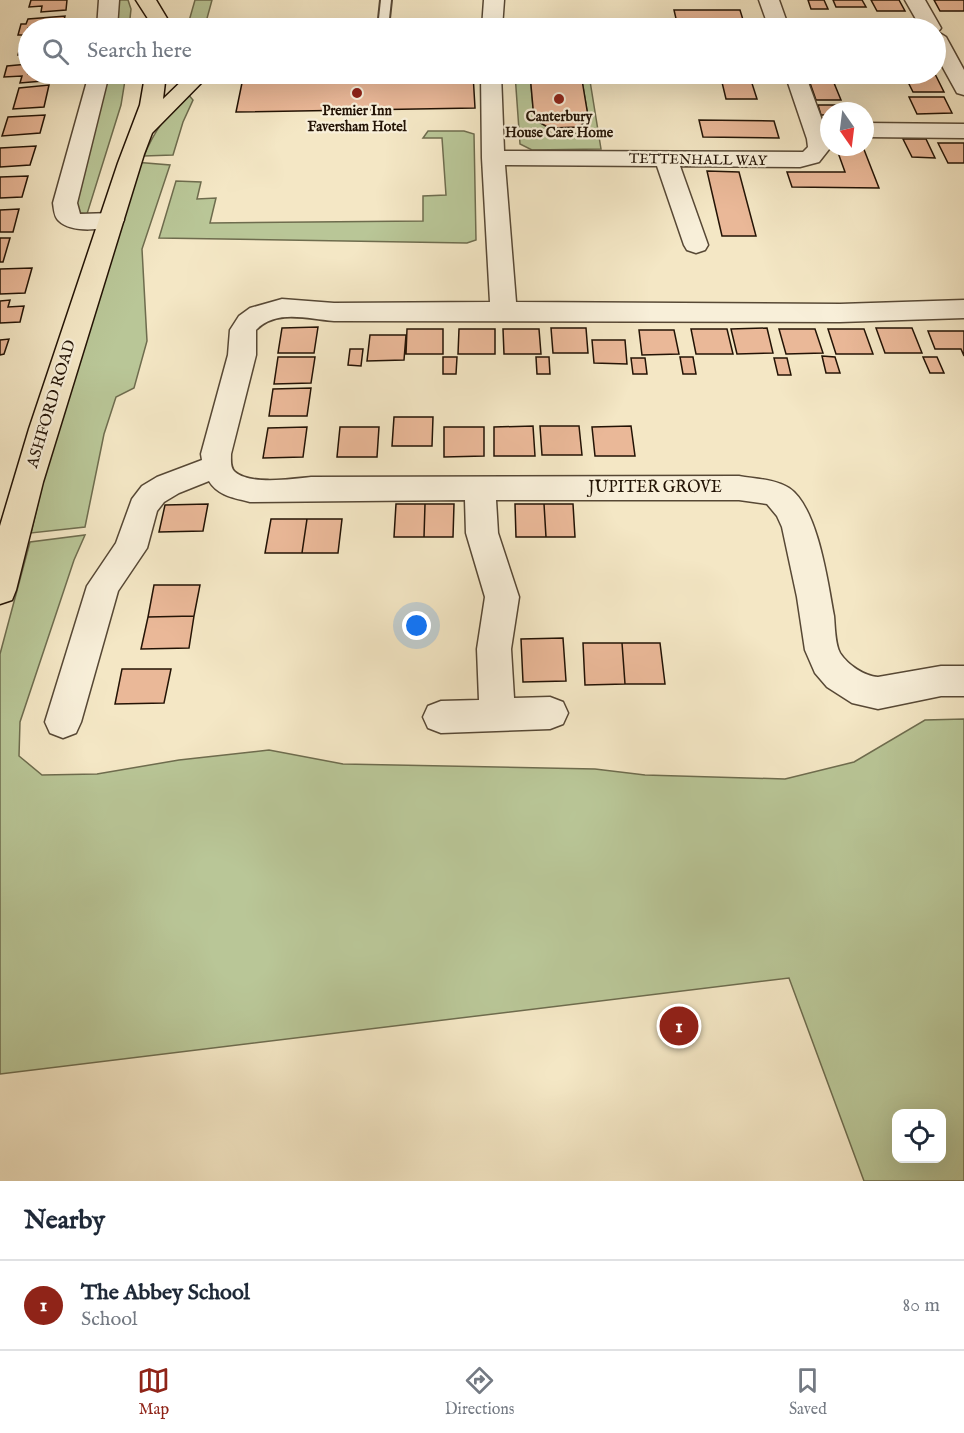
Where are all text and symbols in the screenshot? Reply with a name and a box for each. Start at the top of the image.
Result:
search box [18,18,946,84]
icon: search [39,35,72,68]
text: Search here [87,37,192,65]
marker: Premier Inn Faversham Hotel [350,86,364,100]
marker: Canterbury House Care Home [552,92,566,106]
place label: Premier Inn Faversham Hotel [308,102,408,136]
north arrow [820,102,874,156]
place label: Canterbury House Care Home [505,108,614,142]
street label: TETTENHALL WAY [629,150,769,170]
street label: ASHFORD ROAD [23,337,81,471]
street label: JUPITER GROVE [586,478,722,498]
your location [402,611,431,640]
pin: 1 [660,1004,698,1048]
map controls [892,1109,946,1163]
button: locate [892,1109,946,1163]
text: Nearby [24,1204,105,1237]
text: The Abbey School [81,1279,250,1307]
text: 1 [40,1293,47,1318]
text: 80 m [903,1293,940,1318]
text: School [81,1307,137,1332]
tab: Map [137,1364,170,1420]
tab: Directions [445,1364,514,1420]
tab: Saved [789,1364,827,1420]

